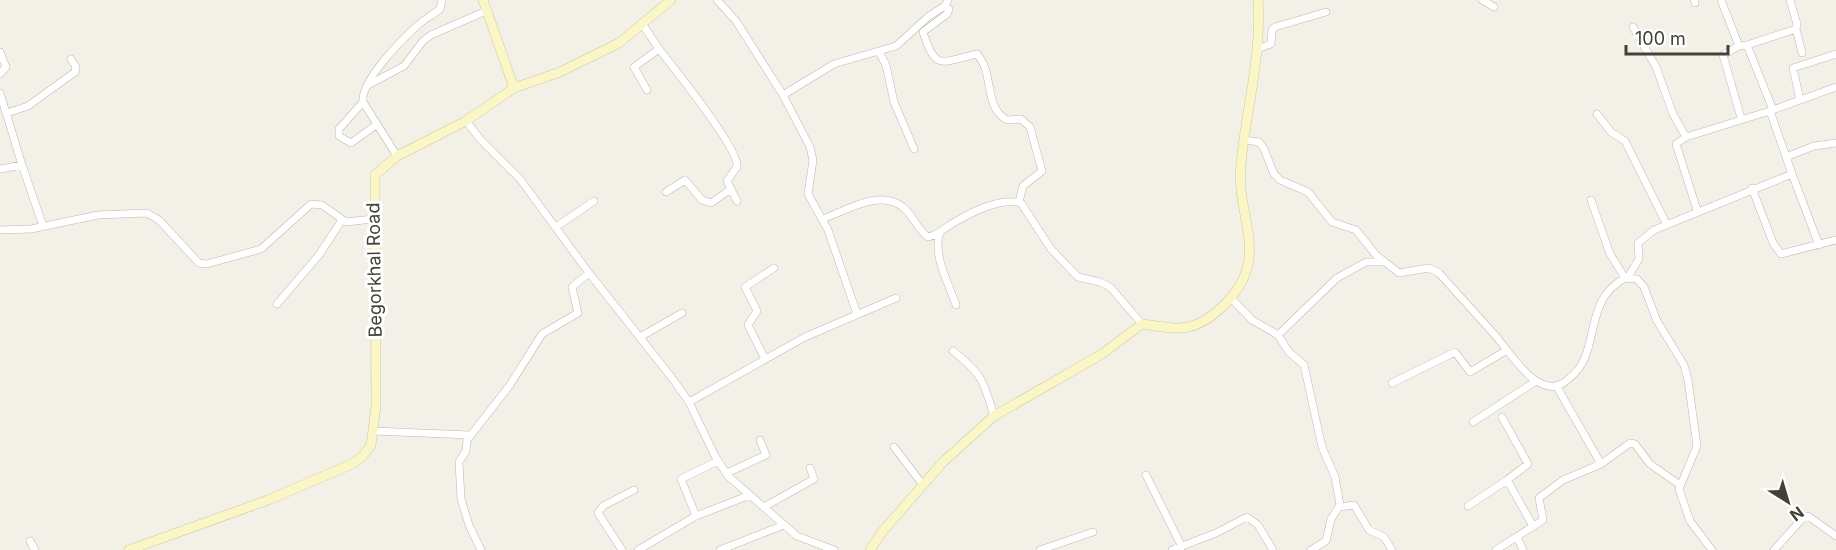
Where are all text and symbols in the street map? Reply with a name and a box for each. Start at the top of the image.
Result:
scale bar [1626,18,1728,56]
text: 100 m [1635,28,1686,49]
street label: Begorkhal Road [362,203,386,337]
north arrow [1758,472,1818,532]
text: N [1786,502,1808,526]

